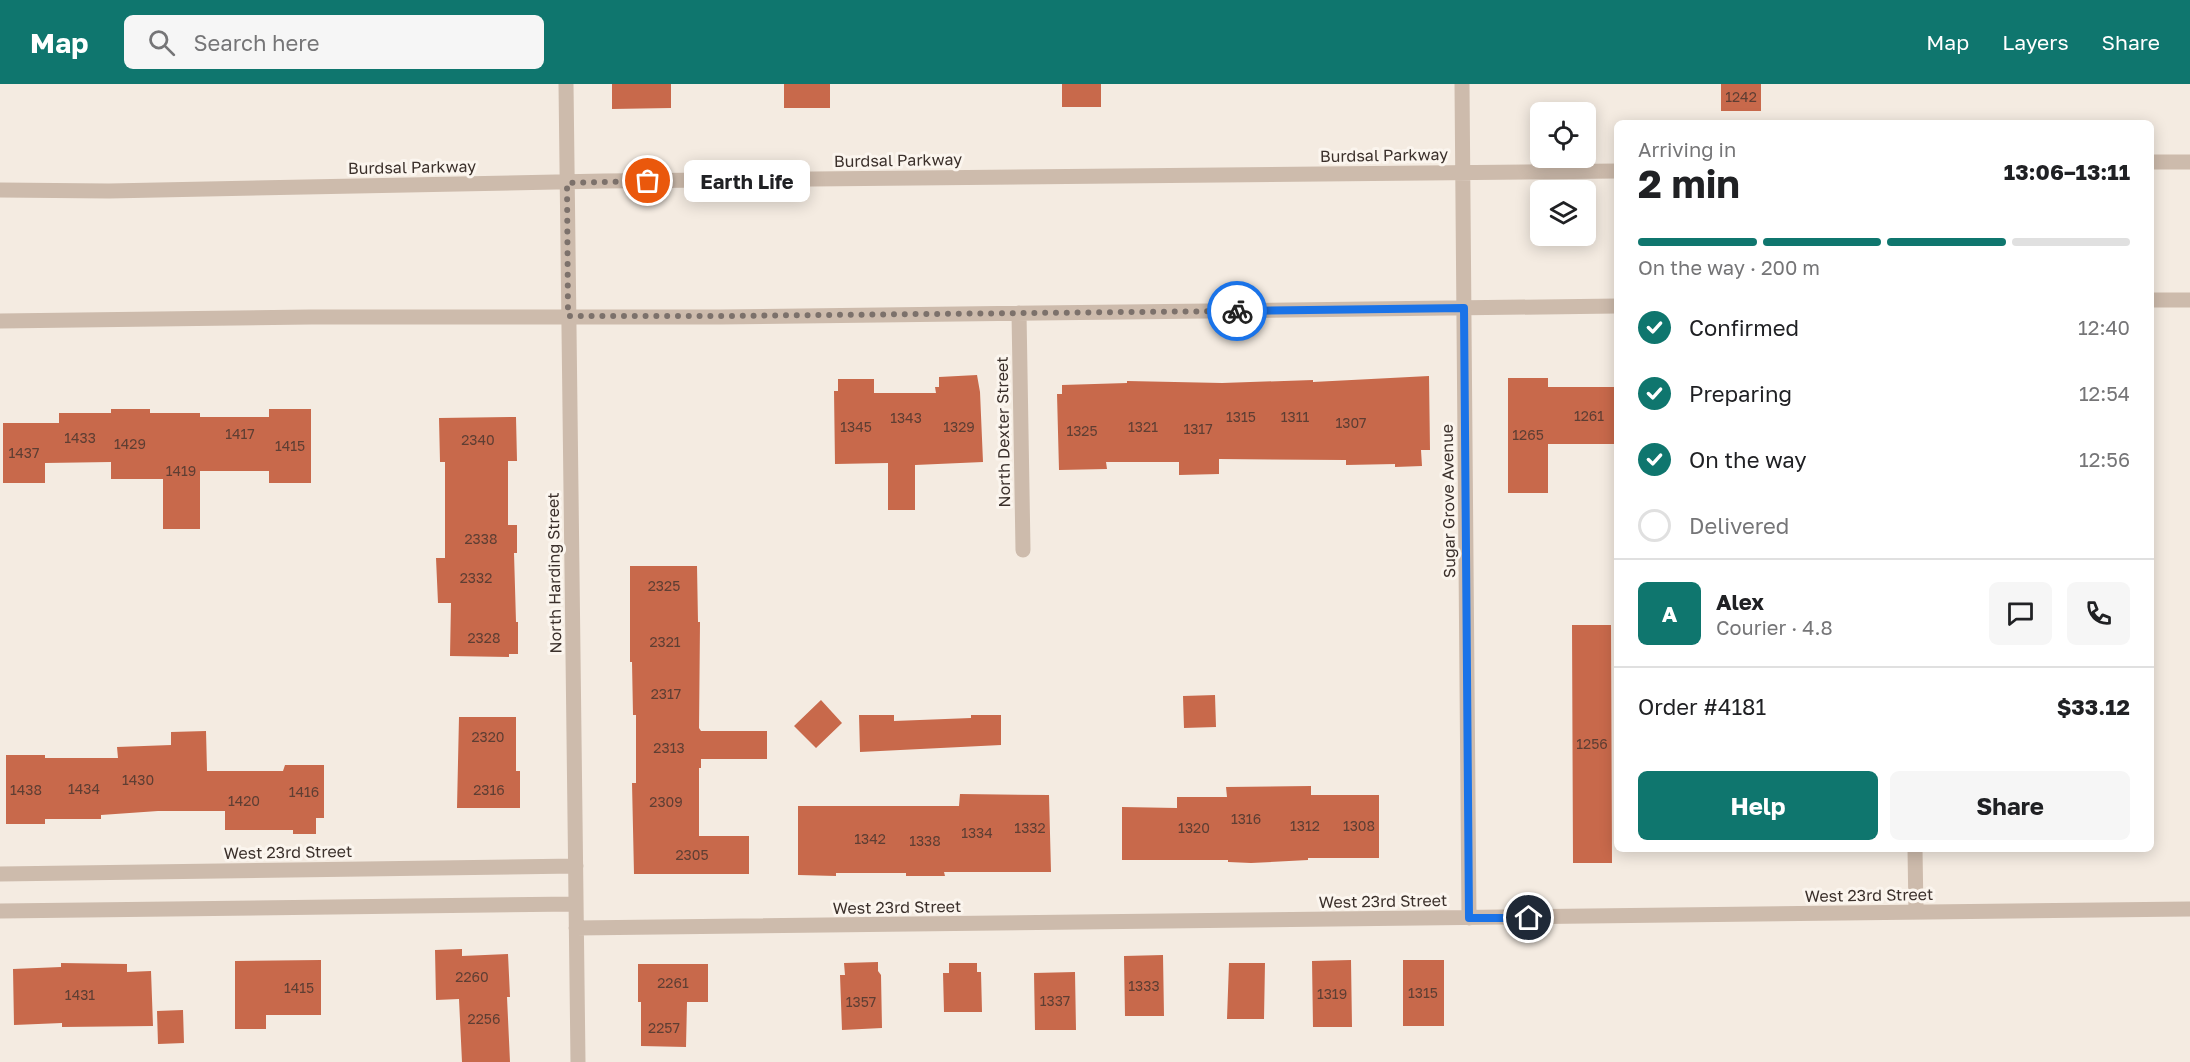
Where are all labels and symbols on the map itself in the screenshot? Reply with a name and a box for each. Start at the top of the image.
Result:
house number: 1242 [1725,88,1757,105]
street label: Burdsal Parkway [1320,144,1448,166]
street label: Burdsal Parkway [834,149,962,171]
pin [622,155,673,206]
street label: Burdsal Parkway [348,156,476,178]
callout: Earth Life [684,160,810,202]
courier [1207,281,1267,341]
street label: North Dexter Street [992,356,1014,508]
house number: 1261 [1574,407,1604,424]
house number: 1315 [1226,408,1256,425]
house number: 1311 [1281,408,1309,425]
house number: 1343 [890,409,922,426]
house number: 1307 [1335,414,1367,431]
house number: 1345 [840,418,872,435]
house number: 1329 [943,418,975,435]
house number: 1321 [1128,418,1158,435]
house number: 1317 [1183,420,1213,437]
house number: 1325 [1066,422,1098,439]
street label: Sugar Grove Avenue [1437,424,1459,578]
house number: 1417 [225,425,255,442]
house number: 1265 [1512,426,1544,443]
house number: 1433 [64,429,96,446]
house number: 2340 [461,431,495,448]
house number: 1429 [114,435,146,452]
house number: 1415 [275,437,305,454]
house number: 1437 [9,444,39,461]
house number: 1419 [166,462,196,479]
street label: North Harding Street [543,492,565,654]
house number: 2338 [464,530,498,547]
house number: 2332 [460,569,492,586]
house number: 2325 [648,577,680,594]
house number: 2328 [468,629,500,646]
house number: 2321 [649,633,681,650]
house number: 2317 [651,685,681,702]
house number: 2320 [471,728,505,745]
house number: 1256 [1576,735,1608,752]
house number: 2313 [653,739,685,756]
house number: 1430 [122,771,154,788]
house number: 1434 [68,780,100,797]
house number: 1438 [10,781,42,798]
house number: 2316 [473,781,505,798]
house number: 1416 [289,783,319,800]
house number: 1420 [228,792,260,809]
house number: 2309 [649,793,683,810]
house number: 1316 [1231,810,1261,827]
house number: 1312 [1290,817,1320,834]
house number: 1308 [1343,817,1375,834]
house number: 1332 [1014,819,1046,836]
house number: 1320 [1178,819,1210,836]
house number: 1334 [961,824,993,841]
house number: 1342 [854,830,886,847]
house number: 1338 [909,832,941,849]
street label: West 23rd Street [223,841,353,863]
house number: 2305 [675,846,709,863]
street label: West 23rd Street [1804,884,1934,906]
street label: West 23rd Street [1318,890,1448,912]
pin [1503,892,1554,943]
street label: West 23rd Street [832,896,962,918]
house number: 2260 [455,968,489,985]
house number: 2261 [657,974,689,991]
house number: 1333 [1128,977,1160,994]
house number: 1415 [284,979,314,996]
house number: 1315 [1408,984,1438,1001]
house number: 1319 [1317,985,1347,1002]
house number: 1431 [65,986,95,1003]
house number: 1337 [1040,992,1070,1009]
house number: 1357 [846,993,876,1010]
house number: 2256 [468,1010,500,1027]
house number: 2257 [648,1019,680,1036]

